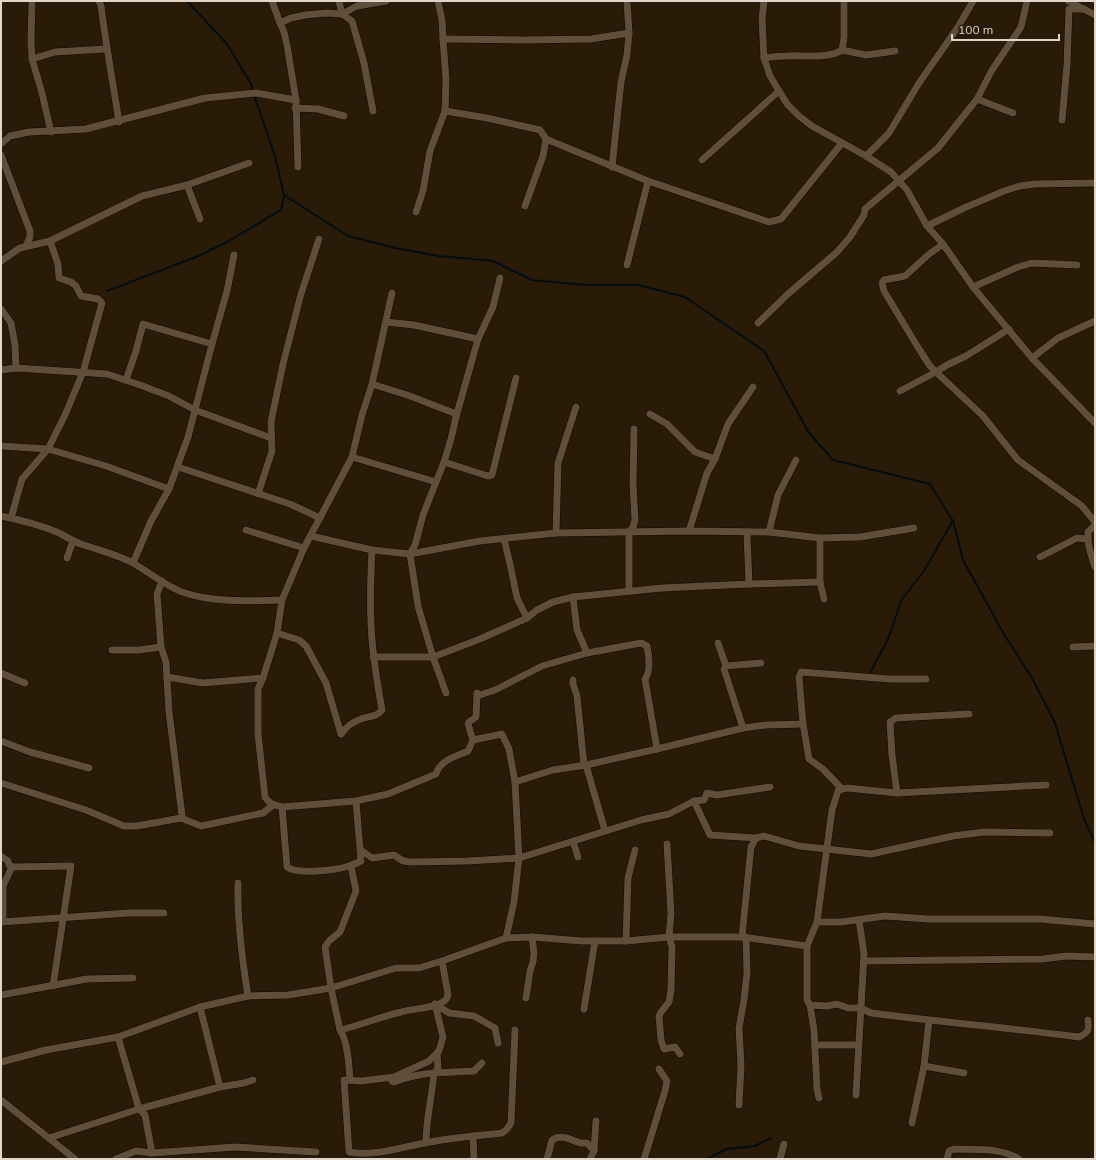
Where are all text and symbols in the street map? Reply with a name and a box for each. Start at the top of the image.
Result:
scale bar [952,16,1059,42]
text: 100 m [958,22,993,37]

